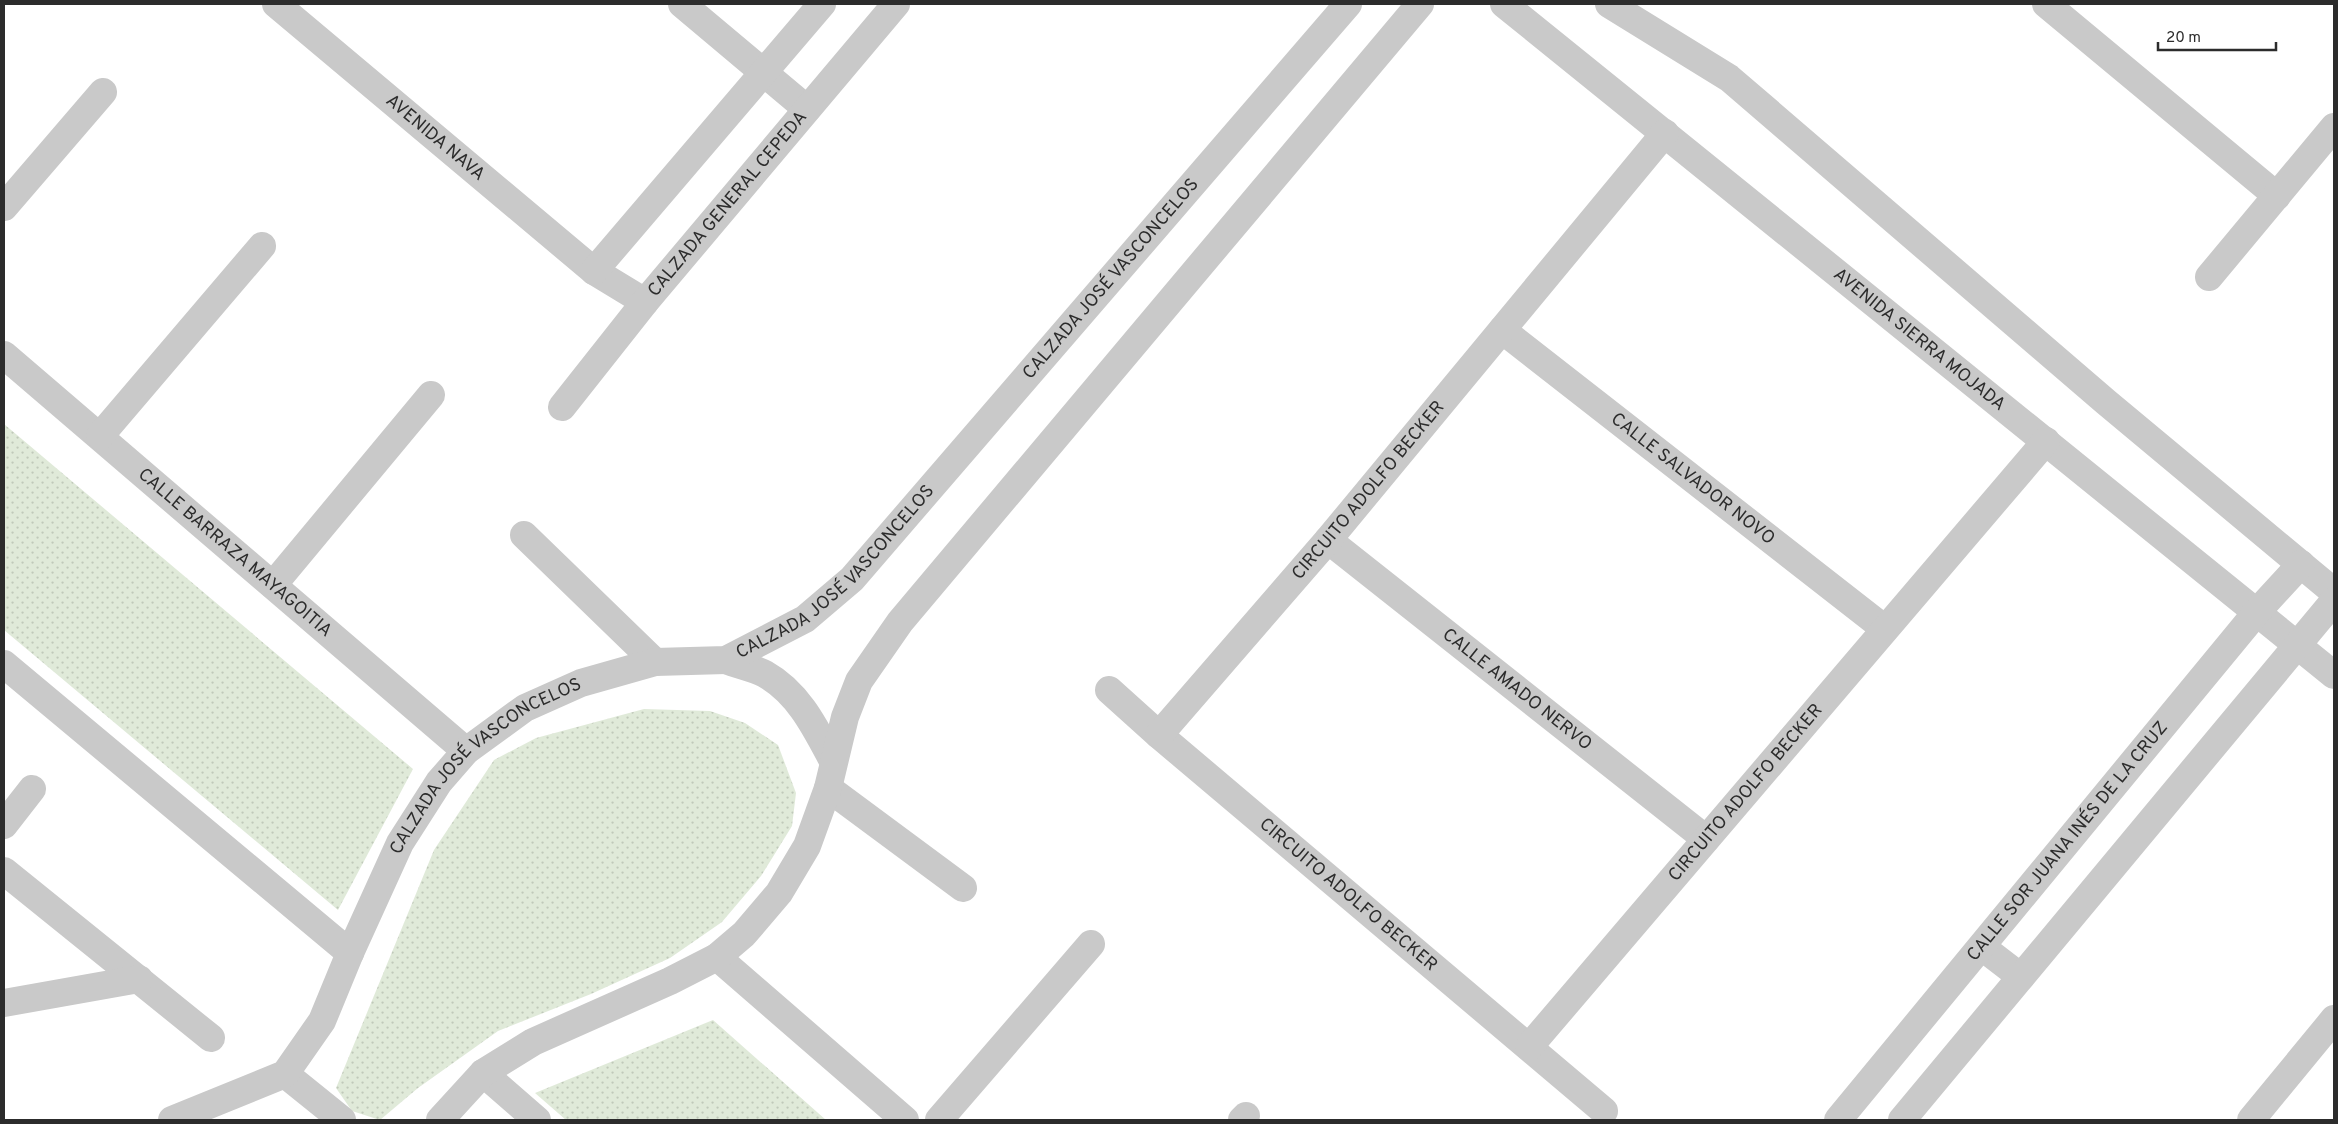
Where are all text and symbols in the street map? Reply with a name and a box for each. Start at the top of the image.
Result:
scale bar [2158,20,2276,52]
text: 20 m [2166,29,2201,48]
street label: AVENIDA NAVA [381,89,490,186]
street label: CALZADA GENERAL CEPEDA [643,106,812,302]
street label: CALZADA JOSÉ VASCONCELOS [1018,173,1204,384]
street label: AVENIDA SIERRA MOJADA [1828,263,2010,416]
street label: CIRCUITO ADOLFO BECKER [1287,396,1450,585]
street label: CALLE SALVADOR NOVO [1606,408,1779,550]
street label: CALLE BARRAZA MAYAGOITIA [133,463,337,642]
street label: CALZADA JOSÉ VASCONCELOS [732,480,940,664]
street label: CALLE AMADO NERVO [1438,623,1597,756]
street label: CALZADA JOSÉ VASCONCELOS [385,673,585,858]
street label: CIRCUITO ADOLFO BECKER [1664,699,1828,887]
street label: CALLE SOR JUANA INÉS DE LA CRUZ [1962,717,2173,966]
street label: CIRCUITO ADOLFO BECKER [1254,813,1442,977]

